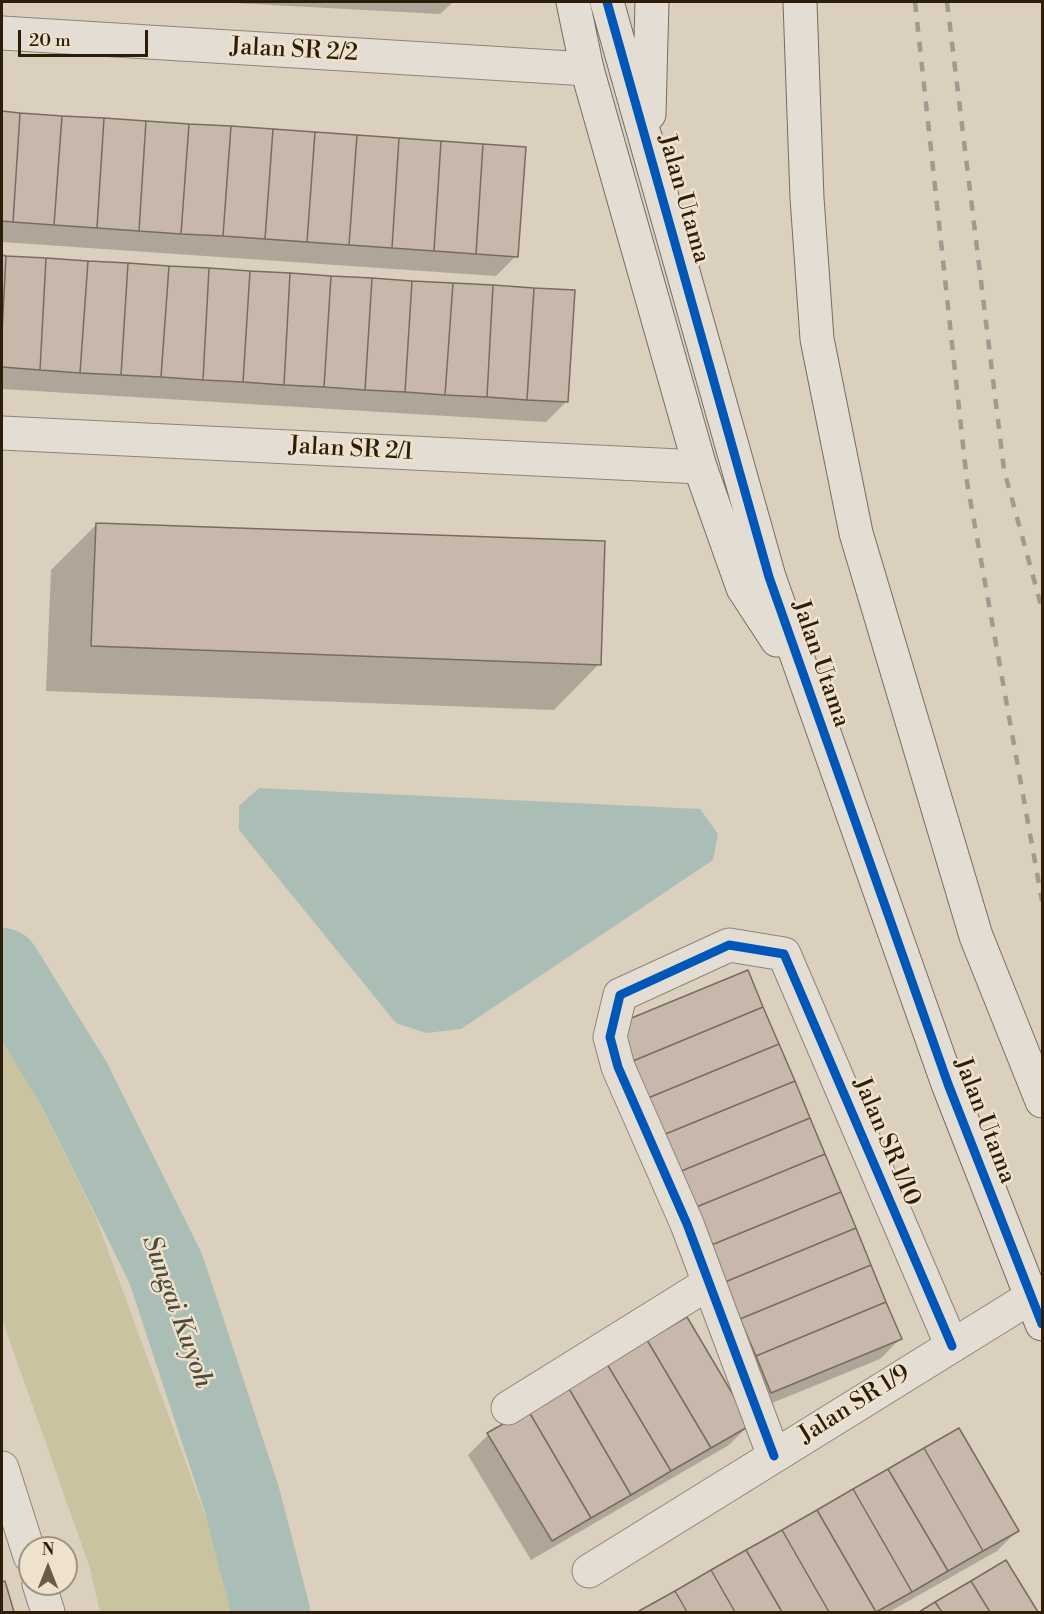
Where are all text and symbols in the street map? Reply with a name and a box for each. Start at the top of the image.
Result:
scale bar [21,18,152,56]
text: 20 m [29,29,71,52]
street label: Jalan SR 2/2 [229,33,359,69]
street label: Jalan Utama [651,131,715,267]
street label: Jalan SR 2/1 [288,432,414,468]
street label: Jalan Utama [785,597,855,731]
street label: Jalan Utama [947,1054,1021,1188]
street label: Jalan SR 1/10 [846,1074,926,1210]
water label: Sungai Kuyoh [134,1231,218,1393]
street label: Jalan SR 1/9 [794,1360,916,1450]
north arrow [18,1536,78,1596]
text: N [42,1540,54,1560]

